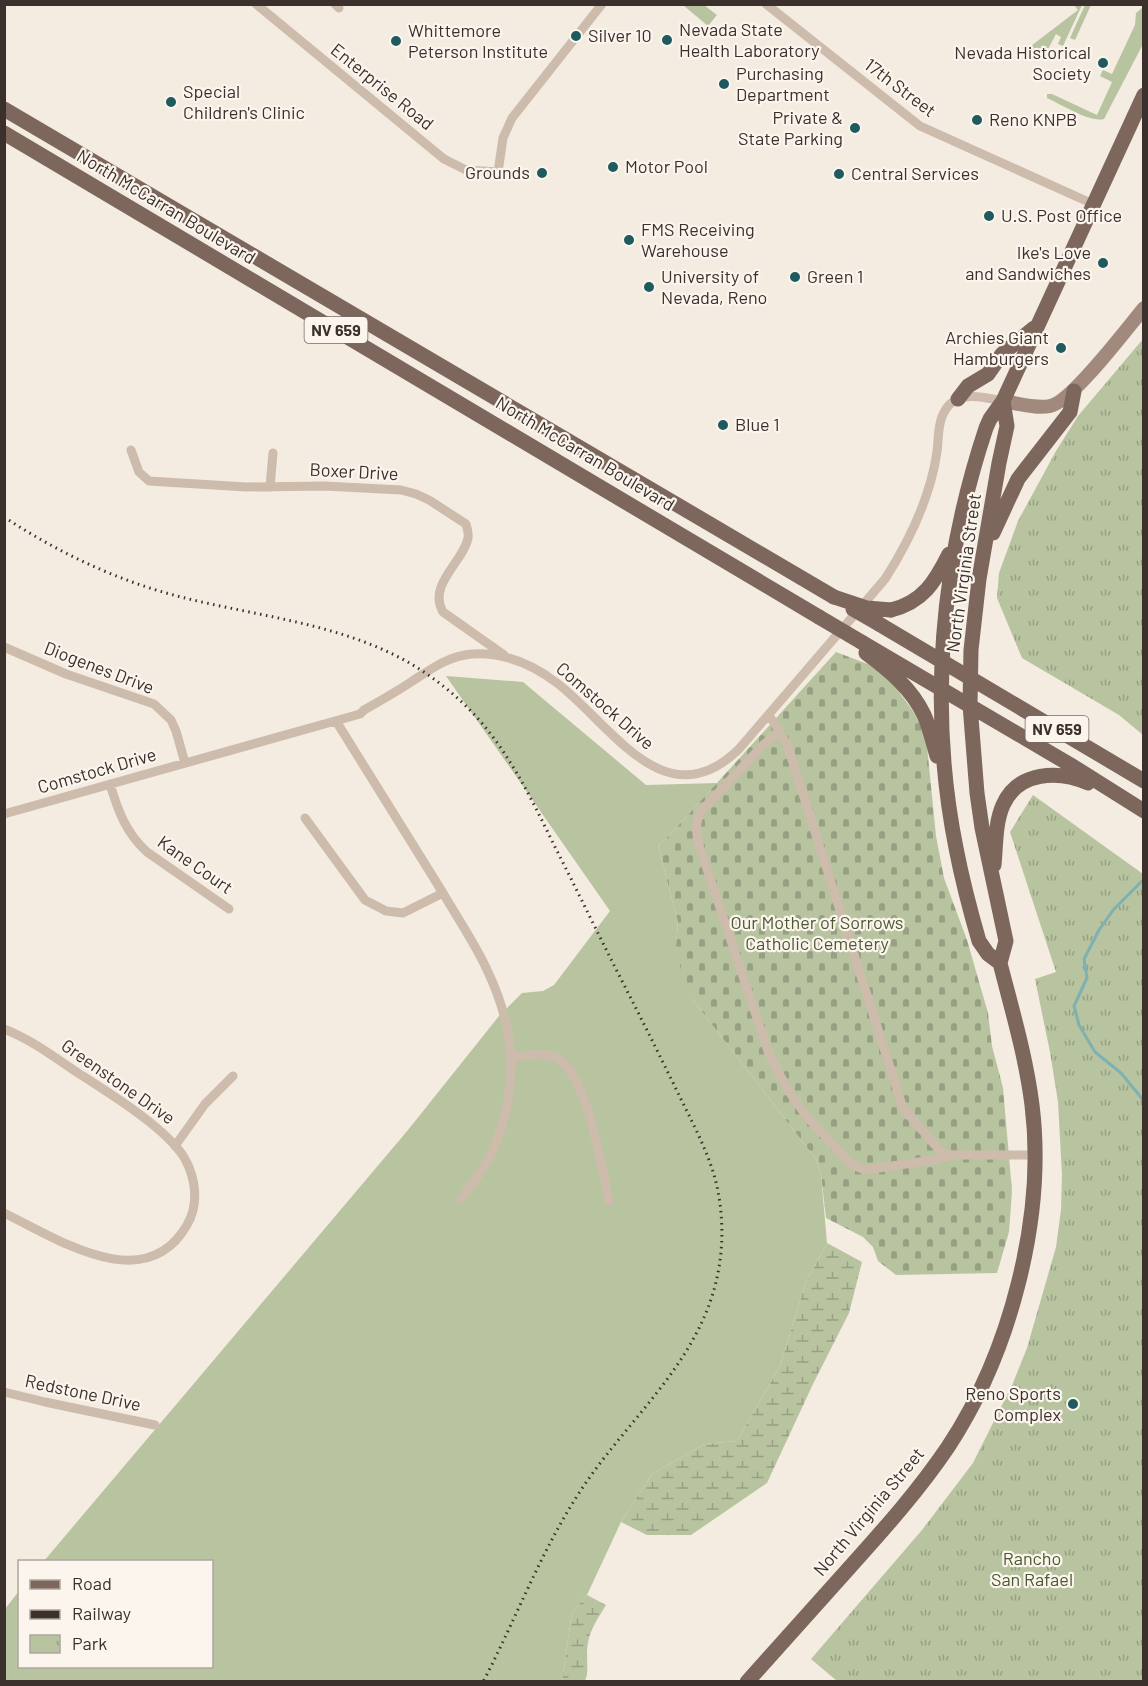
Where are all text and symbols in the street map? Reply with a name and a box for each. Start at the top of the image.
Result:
place label: Nevada State Health Laboratory [679,18,820,61]
place label: Whittemore Peterson Institute [408,19,548,62]
place label: Silver 10 [588,24,652,46]
marker: Silver 10 [569,29,583,43]
marker: Nevada State Health Laboratory [660,33,674,47]
marker: Whittemore Peterson Institute [389,34,403,48]
street label: Enterprise Road [327,38,438,134]
place label: Nevada Historical Society [954,41,1091,84]
street label: 17th Street [861,53,941,121]
marker: Nevada Historical Society [1096,56,1110,70]
place label: Purchasing Department [736,62,830,105]
marker: Purchasing Department [717,77,731,91]
place label: Special Children's Clinic [183,80,305,123]
marker: Special Children's Clinic [164,95,178,109]
place label: Private & State Parking [738,106,843,149]
place label: Reno KNPB [989,108,1077,130]
marker: Reno KNPB [970,113,984,127]
marker: Private & State Parking [848,121,862,135]
street label: North McCarran Boulevard [73,144,260,268]
place label: Motor Pool [625,155,708,177]
marker: Motor Pool [606,160,620,174]
place label: Grounds [465,161,530,183]
place label: Central Services [851,162,979,184]
marker: Grounds [535,166,549,180]
marker: Central Services [832,167,846,181]
place label: U.S. Post Office [1001,204,1122,226]
marker: U.S. Post Office [982,209,996,223]
place label: FMS Receiving Warehouse [641,218,755,261]
marker: FMS Receiving Warehouse [622,233,636,247]
place label: Ike's Love and Sandwiches [965,241,1091,284]
marker: Ike's Love and Sandwiches [1096,256,1110,270]
place label: University of Nevada, Reno [661,265,767,308]
place label: Green 1 [807,265,863,287]
marker: Green 1 [788,270,802,284]
marker: University of Nevada, Reno [642,280,656,294]
road number: NV 659 [304,317,368,343]
place label: Archies Giant Hamburgers [945,326,1049,369]
marker: Archies Giant Hamburgers [1054,341,1068,355]
street label: North McCarran Boulevard [492,391,679,515]
place label: Blue 1 [735,413,780,435]
marker: Blue 1 [716,418,730,432]
street label: Boxer Drive [309,458,399,484]
street label: North Virginia Street [941,492,985,654]
street label: Diogenes Drive [41,636,158,698]
street label: Comstock Drive [552,657,659,754]
road number: NV 659 [1026,716,1088,742]
street label: Comstock Drive [35,743,159,797]
street label: Kane Court [154,830,237,898]
park label: Our Mother of Sorrows Catholic Cemetery [730,911,904,954]
street label: Greenstone Drive [57,1034,180,1129]
street label: Redstone Drive [23,1369,143,1415]
place label: Reno Sports Complex [965,1382,1061,1425]
marker: Reno Sports Complex [1066,1397,1080,1411]
street label: North Virginia Street [808,1443,928,1580]
park label: Rancho San Rafael [991,1547,1073,1590]
legend [18,1560,213,1668]
text: Road [72,1572,112,1594]
text: Railway [72,1602,131,1624]
text: Park [72,1632,107,1654]

